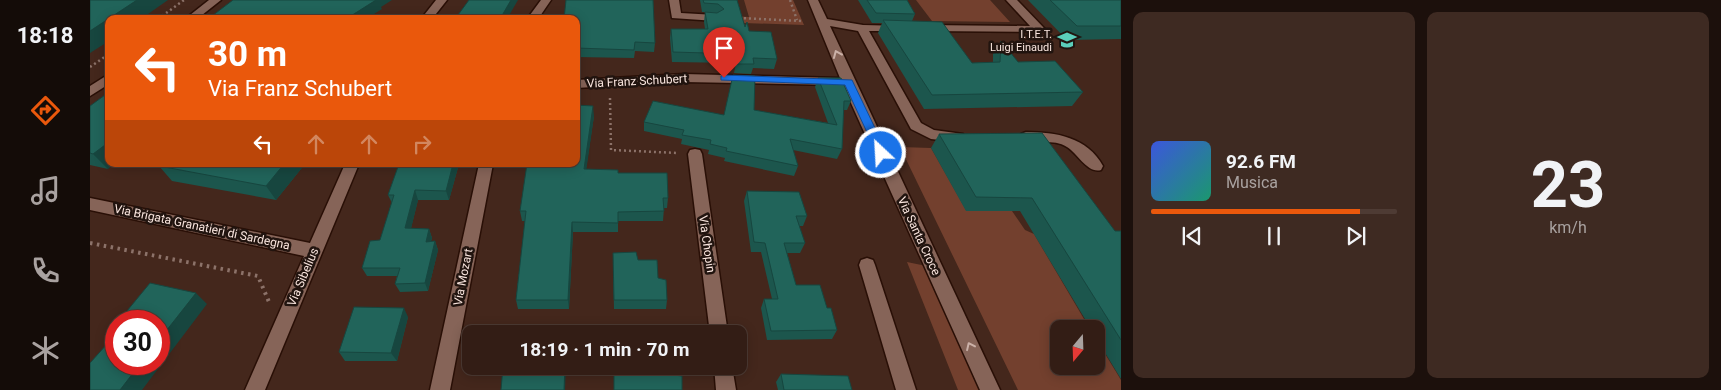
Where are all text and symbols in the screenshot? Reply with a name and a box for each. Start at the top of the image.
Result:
text: 18:18 [17,23,73,48]
pin [703,27,745,78]
place label: I.T.E.T. Luigi Einaudi [990,28,1052,54]
school or university icon: I.T.E.T. Luigi Einaudi [1056,29,1078,51]
text: 30 m [208,34,287,75]
icon: arrive [710,34,738,62]
icon: left [125,35,190,100]
one-way arrow [833,50,843,59]
street label: Via Franz Schubert [586,71,688,91]
text: Via Franz Schubert [208,76,392,101]
icon: directions [28,93,63,128]
position arrow [854,126,906,178]
icon: left [249,130,277,158]
icon: ahead [302,130,330,158]
icon: ahead [355,130,383,158]
icon: right [408,130,436,158]
text: 23 [1531,147,1605,223]
text: 92.6 FM [1226,150,1296,173]
icon: music [28,173,63,208]
text: Musica [1226,173,1278,192]
street label: Via Santa Croce [895,195,943,277]
street label: Via Brigata Granatieri di Sardegna [113,202,291,252]
street label: Via Chopin [696,215,718,273]
text: km/h [1549,218,1587,237]
icon: previous [1178,222,1206,250]
icon: pause [1260,222,1288,250]
icon: next [1342,222,1370,250]
street label: Via Sibelius [284,246,322,308]
street label: Via Mozart [451,247,475,307]
icon: phone [28,253,63,288]
speed limit sign: 30 [105,310,170,375]
north arrow [1050,320,1105,375]
map controls [1050,320,1105,375]
icon: climate [28,333,63,368]
text: 18:19 · 1 min · 70 m [519,338,690,361]
one-way arrow [965,342,976,351]

